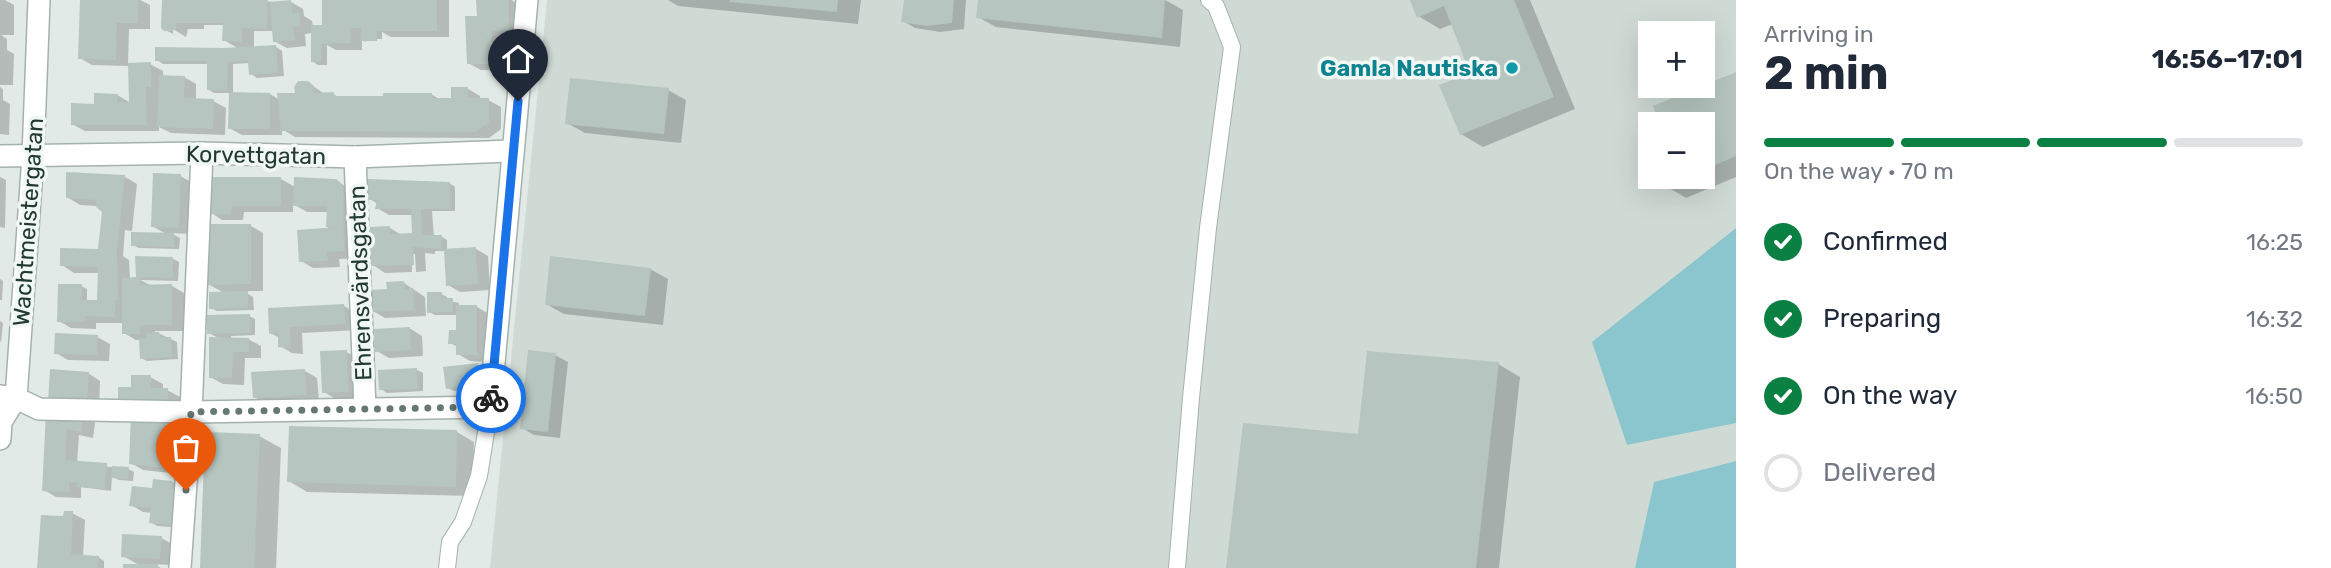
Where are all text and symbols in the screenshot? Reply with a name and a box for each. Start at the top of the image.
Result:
text: Arriving in [1764,20,1874,48]
map controls [1638,21,1715,189]
button: + [1638,21,1715,98]
pin [488,29,548,101]
icon: home [499,40,537,78]
text: 16:56–17:01 [2152,44,2303,75]
text: 2 min [1764,46,1889,101]
place label: Gamla Nautiska [1320,54,1498,82]
marker: Gamla Nautiska [1504,60,1520,76]
button: − [1638,112,1715,189]
street label: Wachtmeistergatan [7,117,49,327]
street label: Korvettgatan [186,140,326,170]
text: On the way · 70 m [1764,157,1954,185]
street label: Ehrensvärdsgatan [343,185,377,381]
icon: check [1764,223,1802,261]
text: Confirmed [1823,226,1948,257]
text: 16:25 [2246,228,2303,256]
icon: check [1764,300,1802,338]
text: Preparing [1823,303,1941,334]
text: 16:32 [2246,305,2303,333]
courier [456,363,526,433]
icon: check [1764,377,1802,415]
icon: bike [472,379,510,417]
text: On the way [1823,380,1957,411]
text: 16:50 [2245,382,2303,410]
pin [156,418,216,490]
icon: bag [167,429,205,467]
text: Delivered [1823,457,1936,488]

